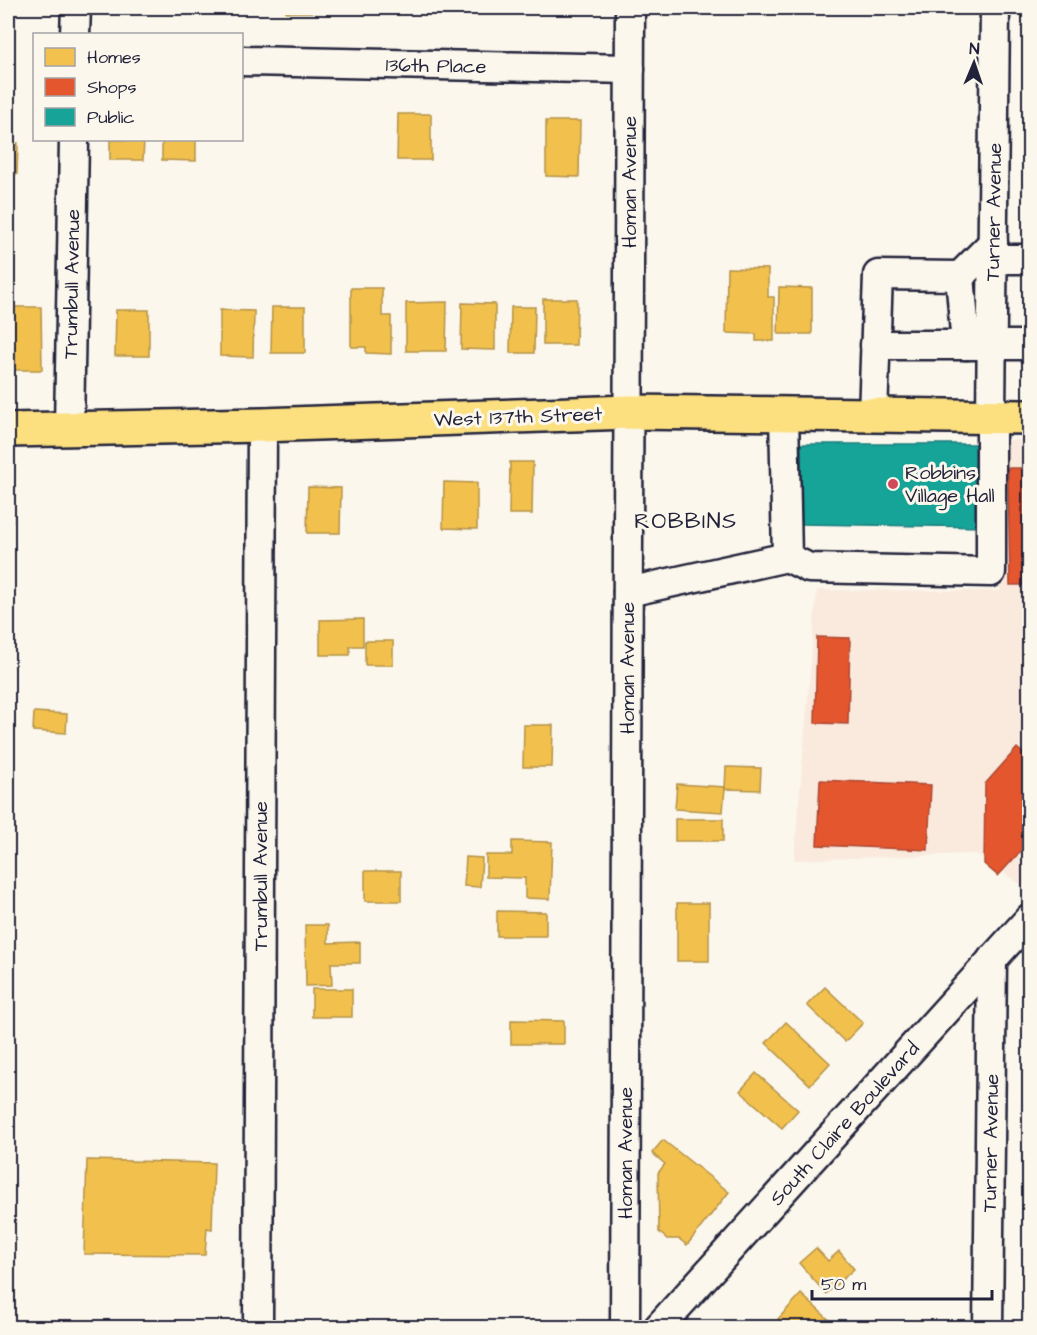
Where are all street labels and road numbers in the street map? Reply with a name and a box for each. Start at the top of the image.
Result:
street label: 136th Place [385,51,487,81]
street label: Homan Avenue [616,116,644,248]
street label: Turner Avenue [979,142,1009,282]
street label: Trumbull Avenue [57,209,87,359]
street label: West 137th Street [433,400,603,434]
street label: Homan Avenue [614,602,642,734]
street label: Trumbull Avenue [247,801,275,951]
street label: South Claire Boulevard [763,1036,926,1212]
street label: Turner Avenue [976,1073,1006,1213]
street label: Homan Avenue [612,1087,640,1219]

